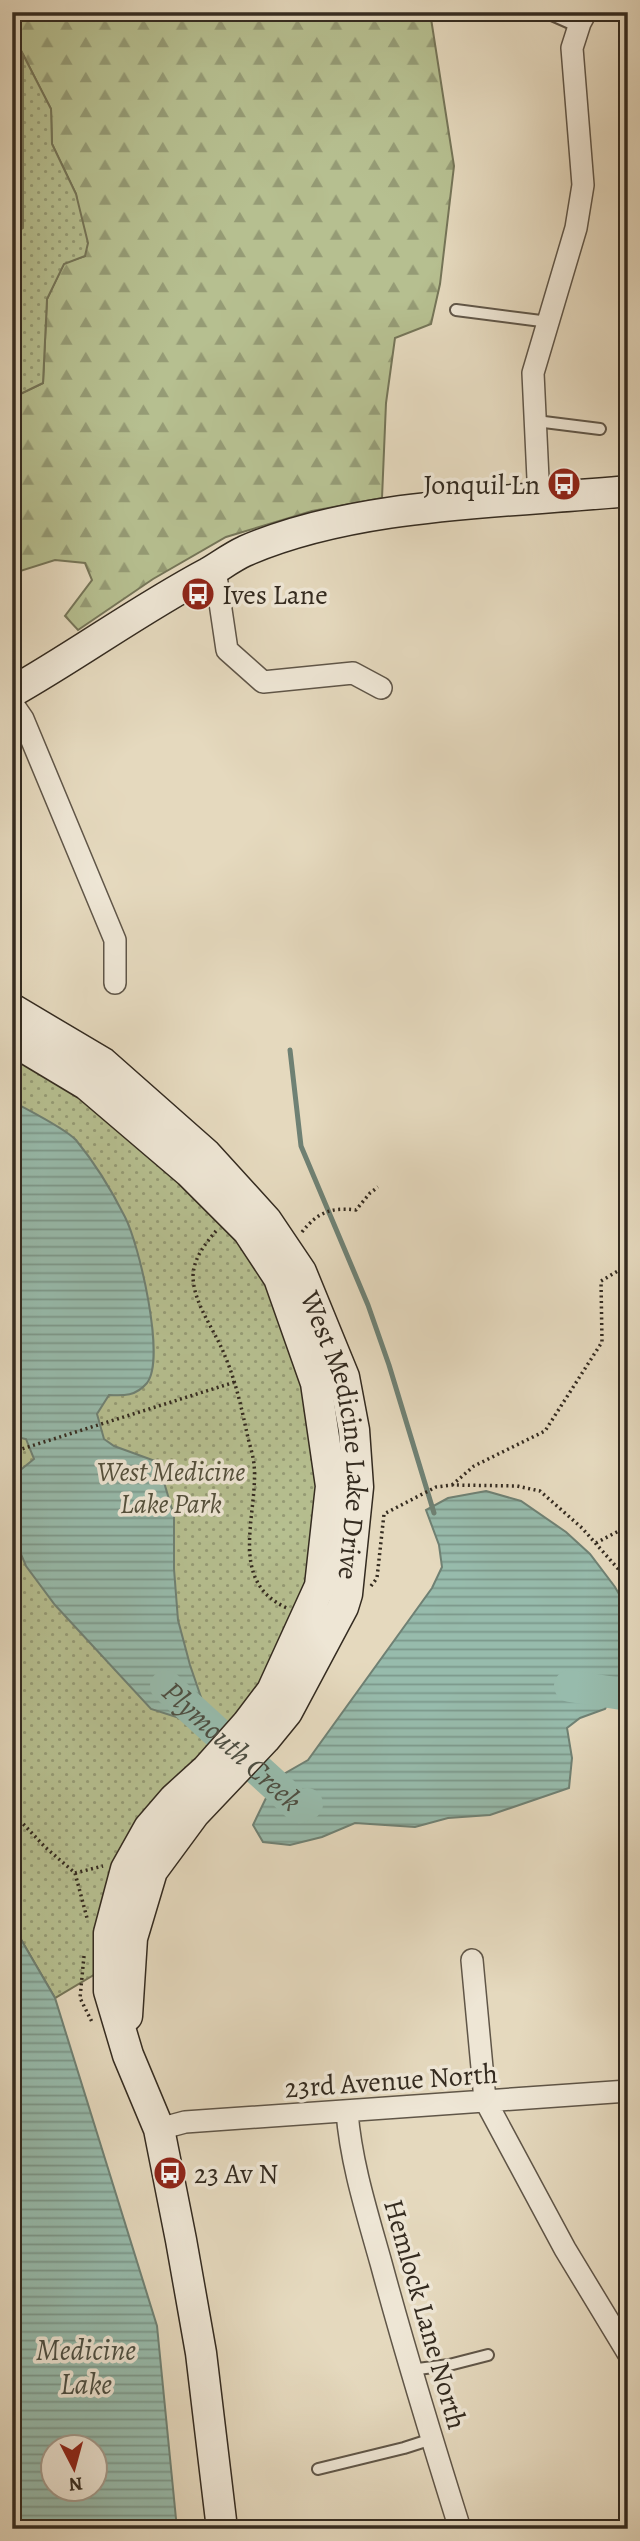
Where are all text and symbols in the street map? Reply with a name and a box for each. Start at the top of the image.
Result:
bus stop icon: Jonquil Ln [545,465,583,503]
place label: Jonquil Ln [423,466,540,504]
bus stop icon: Ives Lane [179,575,217,613]
place label: Ives Lane [222,576,328,614]
street label: West Medicine Lake Drive [290,1284,376,1582]
park label: West Medicine Lake Park [97,1453,245,1523]
water label: Plymouth Creek [153,1672,310,1820]
street label: 23rd Avenue North [283,2055,499,2107]
bus stop icon: 23 Av N [151,2154,189,2192]
place label: 23 Av N [194,2155,278,2193]
street label: Hemlock Lane North [374,2195,476,2434]
water label: Medicine Lake [36,2330,136,2404]
north arrow [38,2432,108,2502]
text: N [67,2470,84,2498]

